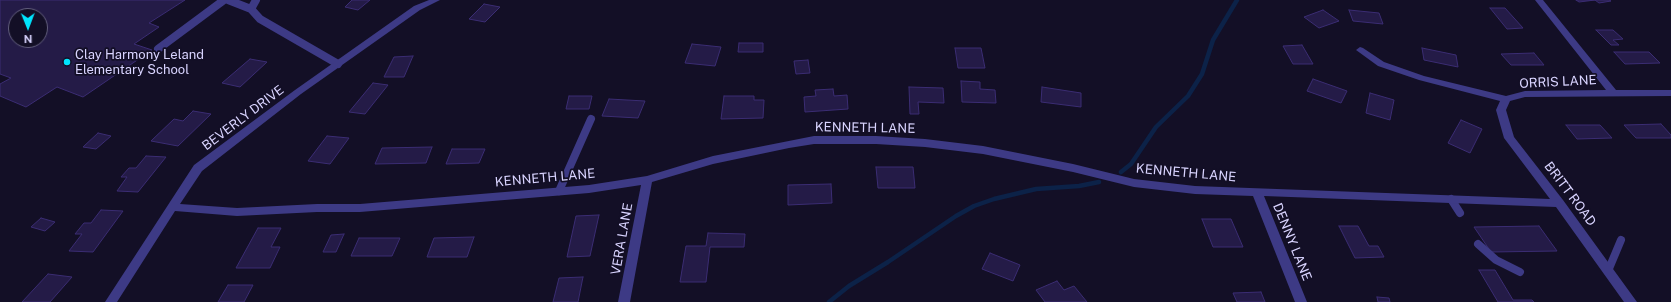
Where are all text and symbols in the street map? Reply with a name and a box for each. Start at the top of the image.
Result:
north arrow [8,8,48,48]
text: N [24,33,33,45]
place label: Clay Harmony Leland Elementary School [75,47,204,78]
marker: Clay Harmony Leland Elementary School [62,57,72,67]
street label: ORRIS LANE [1519,72,1597,92]
street label: BEVERLY DRIVE [199,82,287,154]
street label: KENNETH LANE [815,119,915,137]
street label: BRITT ROAD [1541,159,1599,229]
street label: KENNETH LANE [1135,161,1237,185]
street label: KENNETH LANE [494,166,596,190]
street label: DENNY LANE [1269,201,1315,283]
street label: VERA LANE [608,202,636,276]

